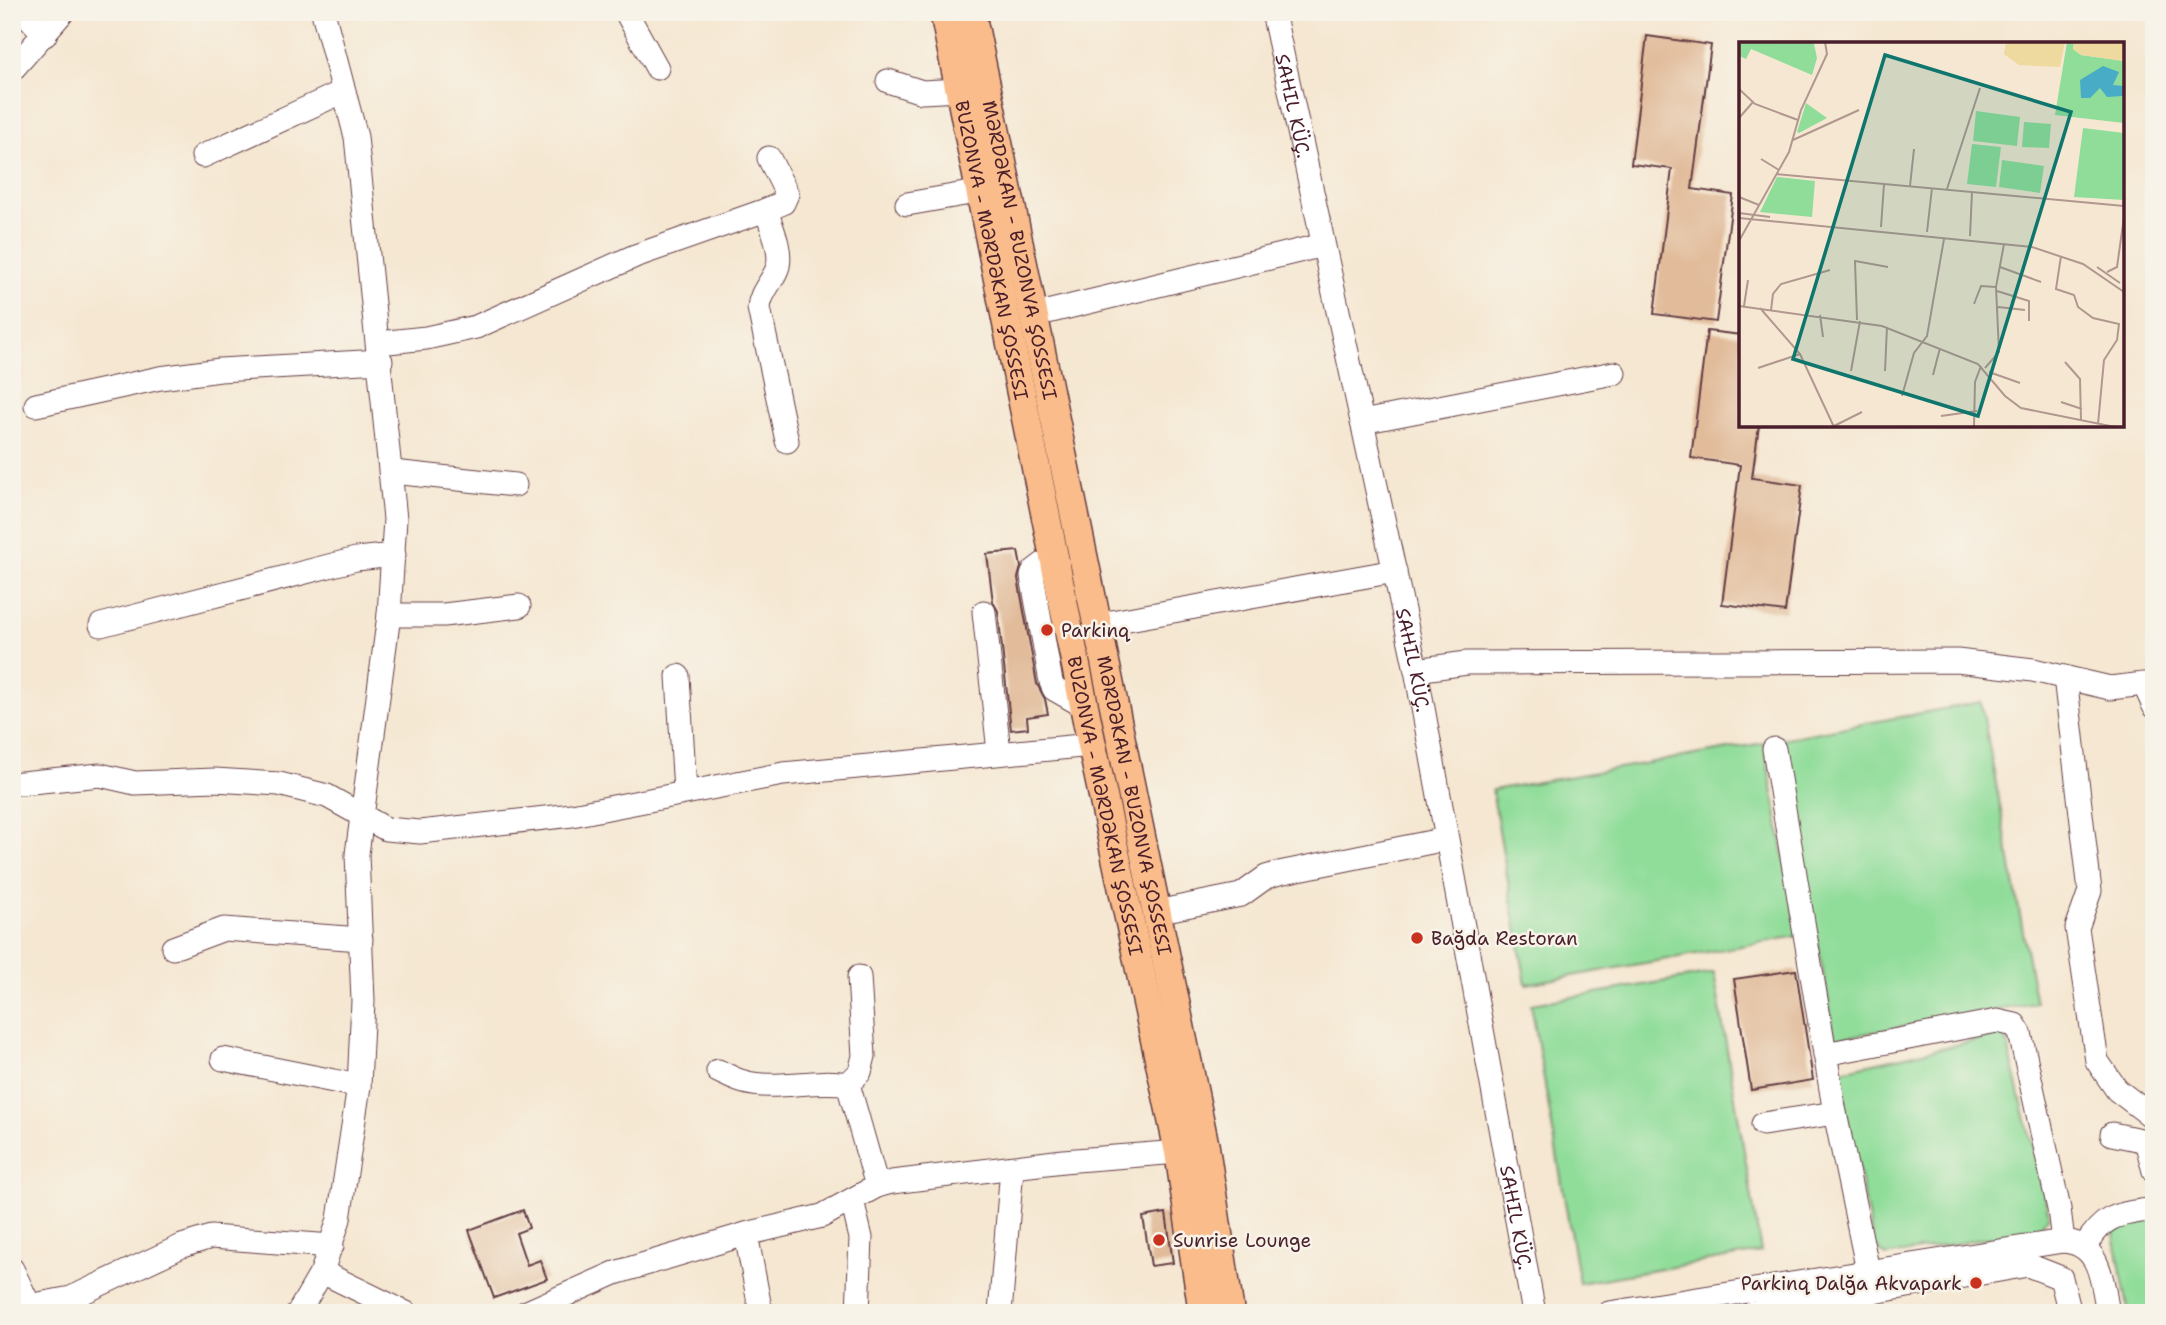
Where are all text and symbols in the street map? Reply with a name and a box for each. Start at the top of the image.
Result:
inset map [1739,42,2124,427]
street label: SAHIL KÜÇ. [1270,51,1317,160]
street label: BUZONVA - MƏRDƏKAN ŞOSSESI [950,98,1035,402]
street label: MƏRDƏKAN - BUZONVA ŞOSSESI [977,98,1063,402]
street label: SAHIL KÜÇ. [1390,606,1436,714]
place label: Parkinq [1061,618,1131,643]
marker: Parkinq [1039,622,1055,638]
street label: MƏRDƏKAN - BUZONVA ŞOSSESI [1092,653,1178,957]
street label: BUZONVA - MƏRDƏKAN ŞOSSESI [1062,654,1149,958]
place label: Bağda Restoran [1431,926,1578,951]
marker: Bağda Restoran [1409,930,1425,946]
street label: SAHIL KÜÇ. [1495,1163,1538,1272]
place label: Sunrise Lounge [1173,1228,1311,1253]
marker: Sunrise Lounge [1151,1232,1167,1248]
place label: Parkinq Dalğa Akvapark [1741,1271,1962,1296]
marker: Parkinq Dalğa Akvapark [1968,1275,1984,1291]

